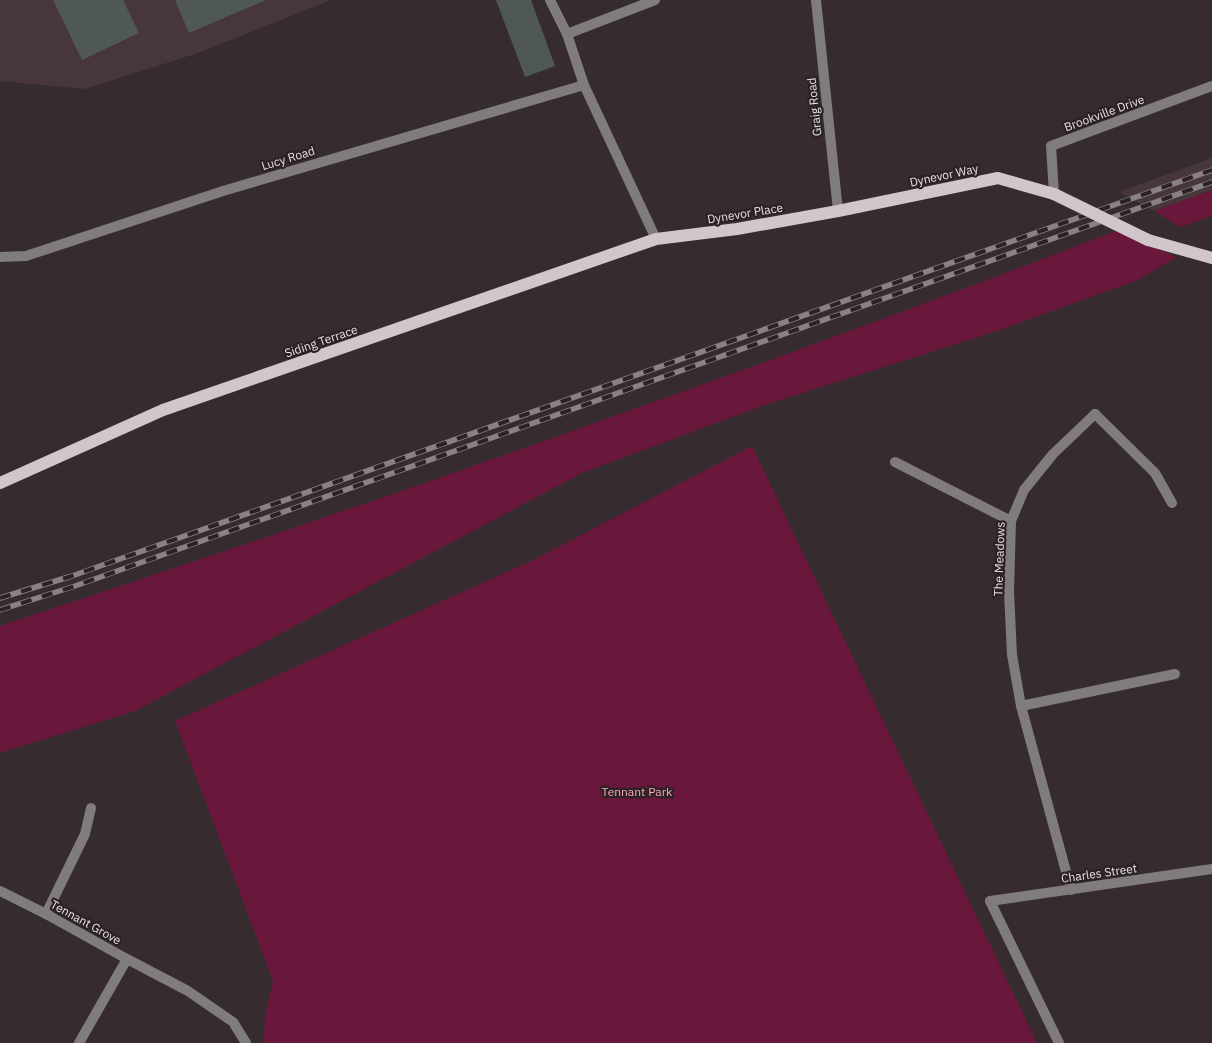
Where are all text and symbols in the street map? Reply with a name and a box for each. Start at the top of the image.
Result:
street label: Graig Road [803,77,825,137]
street label: Brookville Drive [1062,91,1147,134]
street label: Lucy Road [259,143,317,173]
street label: Dynevor Way [908,160,980,190]
street label: Dynevor Place [706,200,784,226]
street label: Siding Terrace [282,321,360,361]
street label: The Meadows [990,521,1008,596]
park label: Tennant Park [602,784,673,799]
street label: Charles Street [1060,860,1138,886]
street label: Tennant Grove [48,896,124,948]

